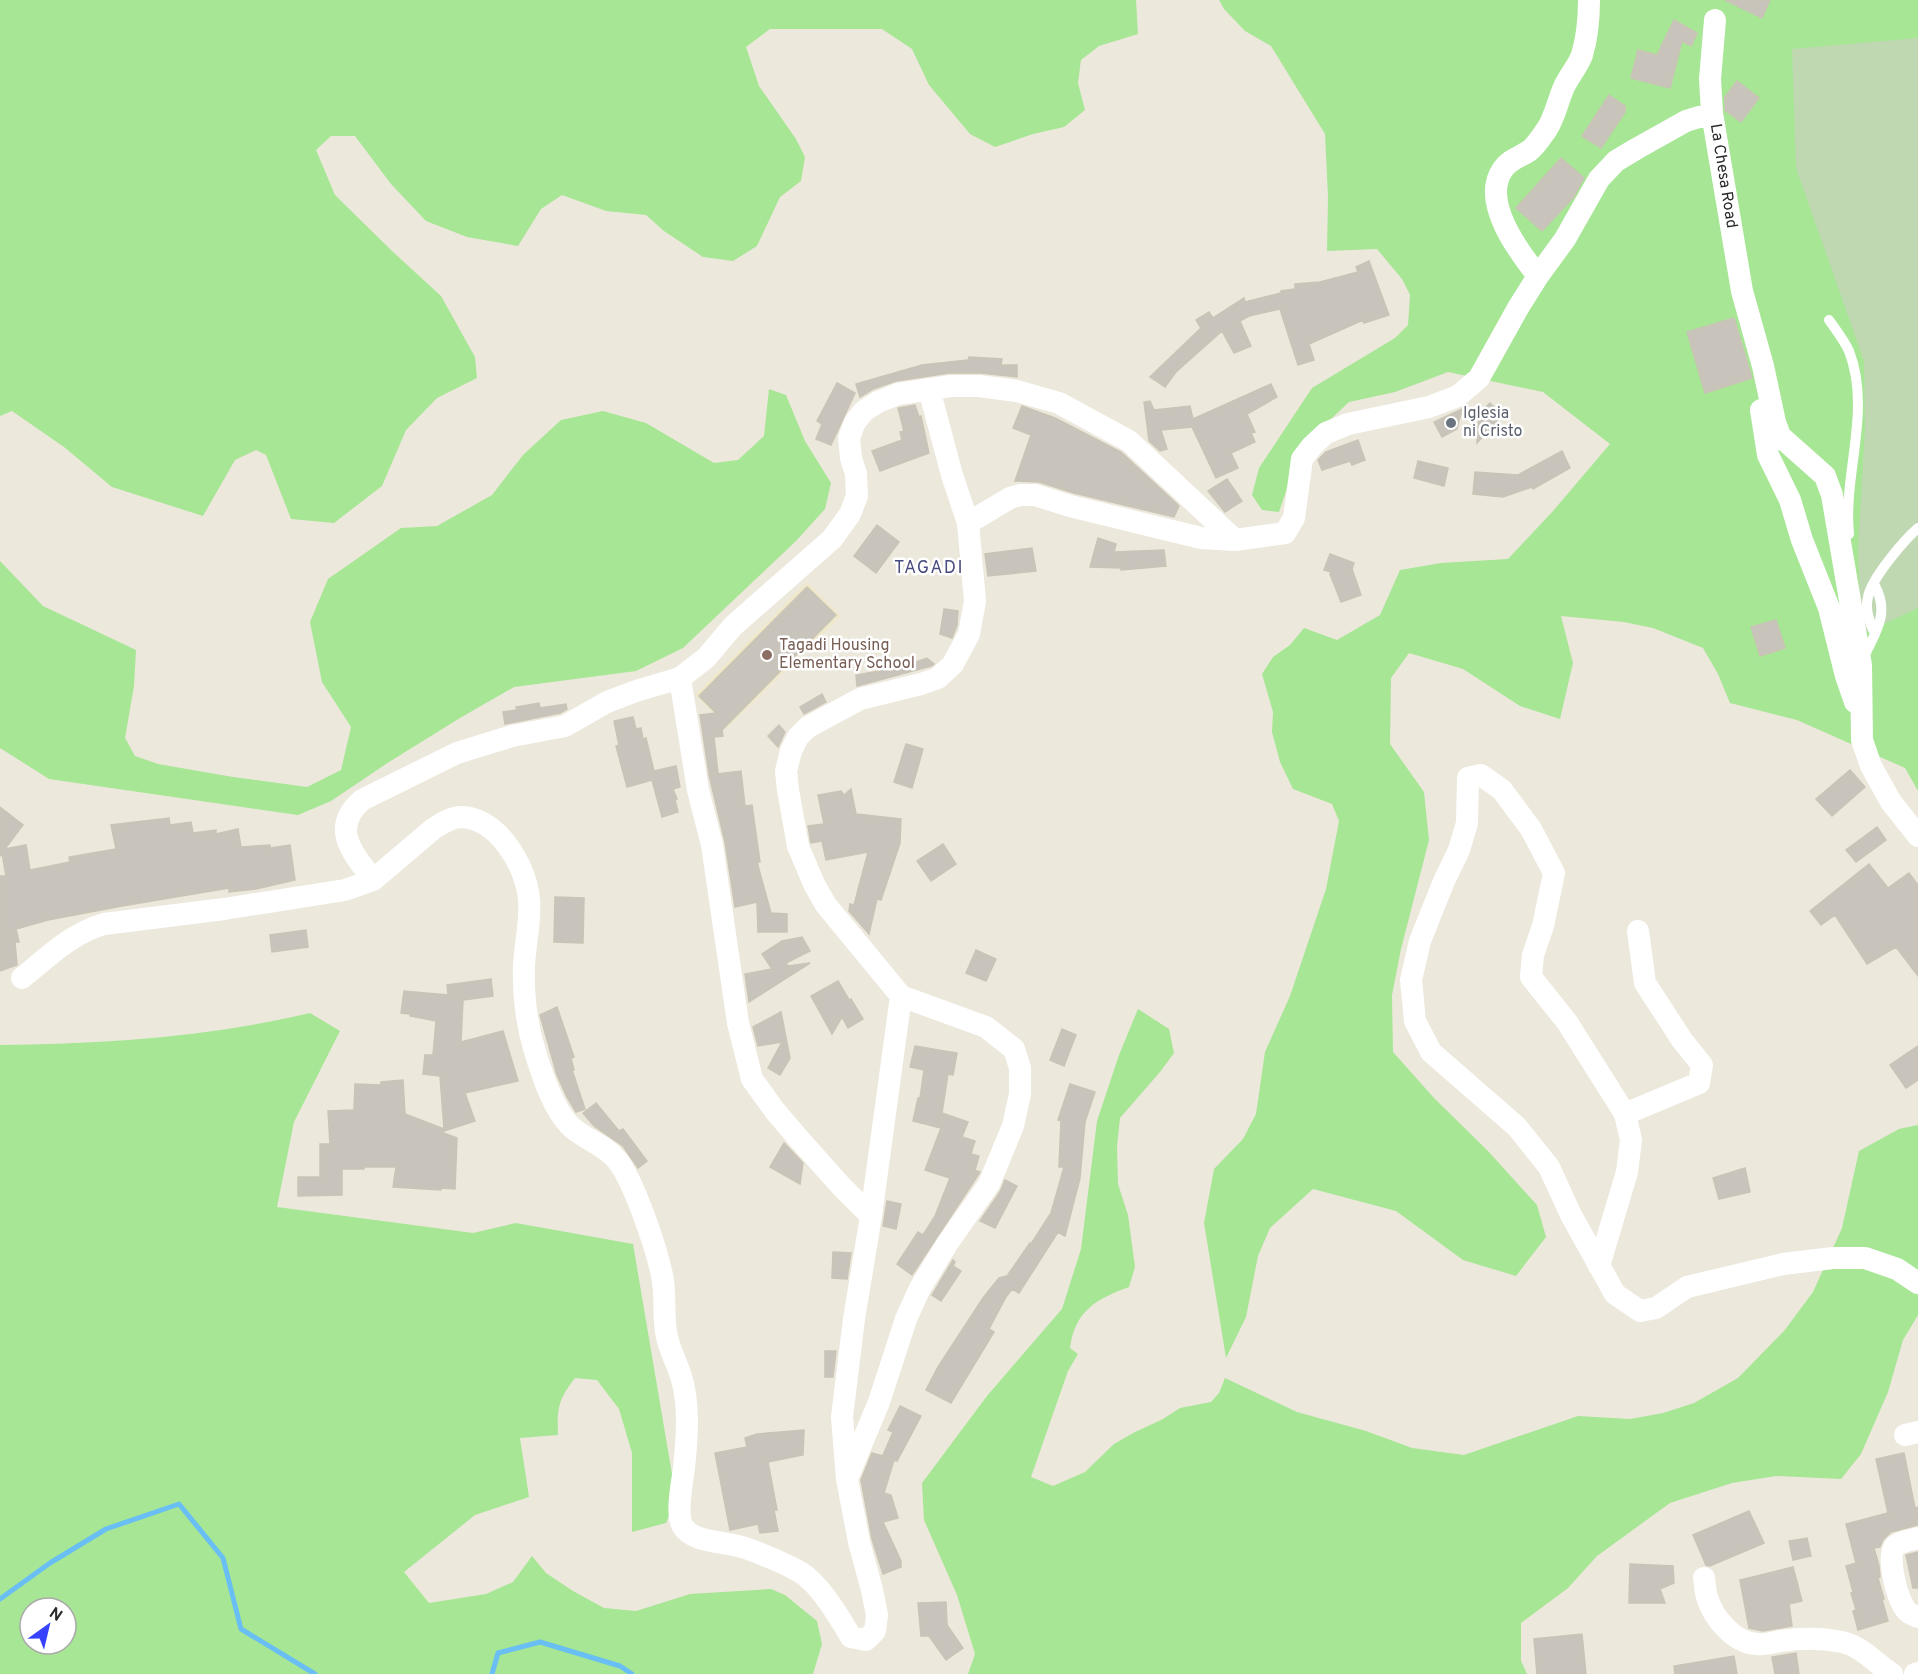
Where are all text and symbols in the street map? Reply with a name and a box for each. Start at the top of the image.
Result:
street label: La Chesa Road [1705,122,1741,230]
place label: Iglesia ni Cristo [1463,404,1523,442]
marker: Iglesia ni Cristo [1444,416,1458,430]
district label: TAGADI [894,557,964,580]
place label: Tagadi Housing Elementary School [779,636,915,674]
marker: Tagadi Housing Elementary School [760,648,774,662]
north arrow [18,1596,78,1656]
text: N [45,1604,66,1627]

